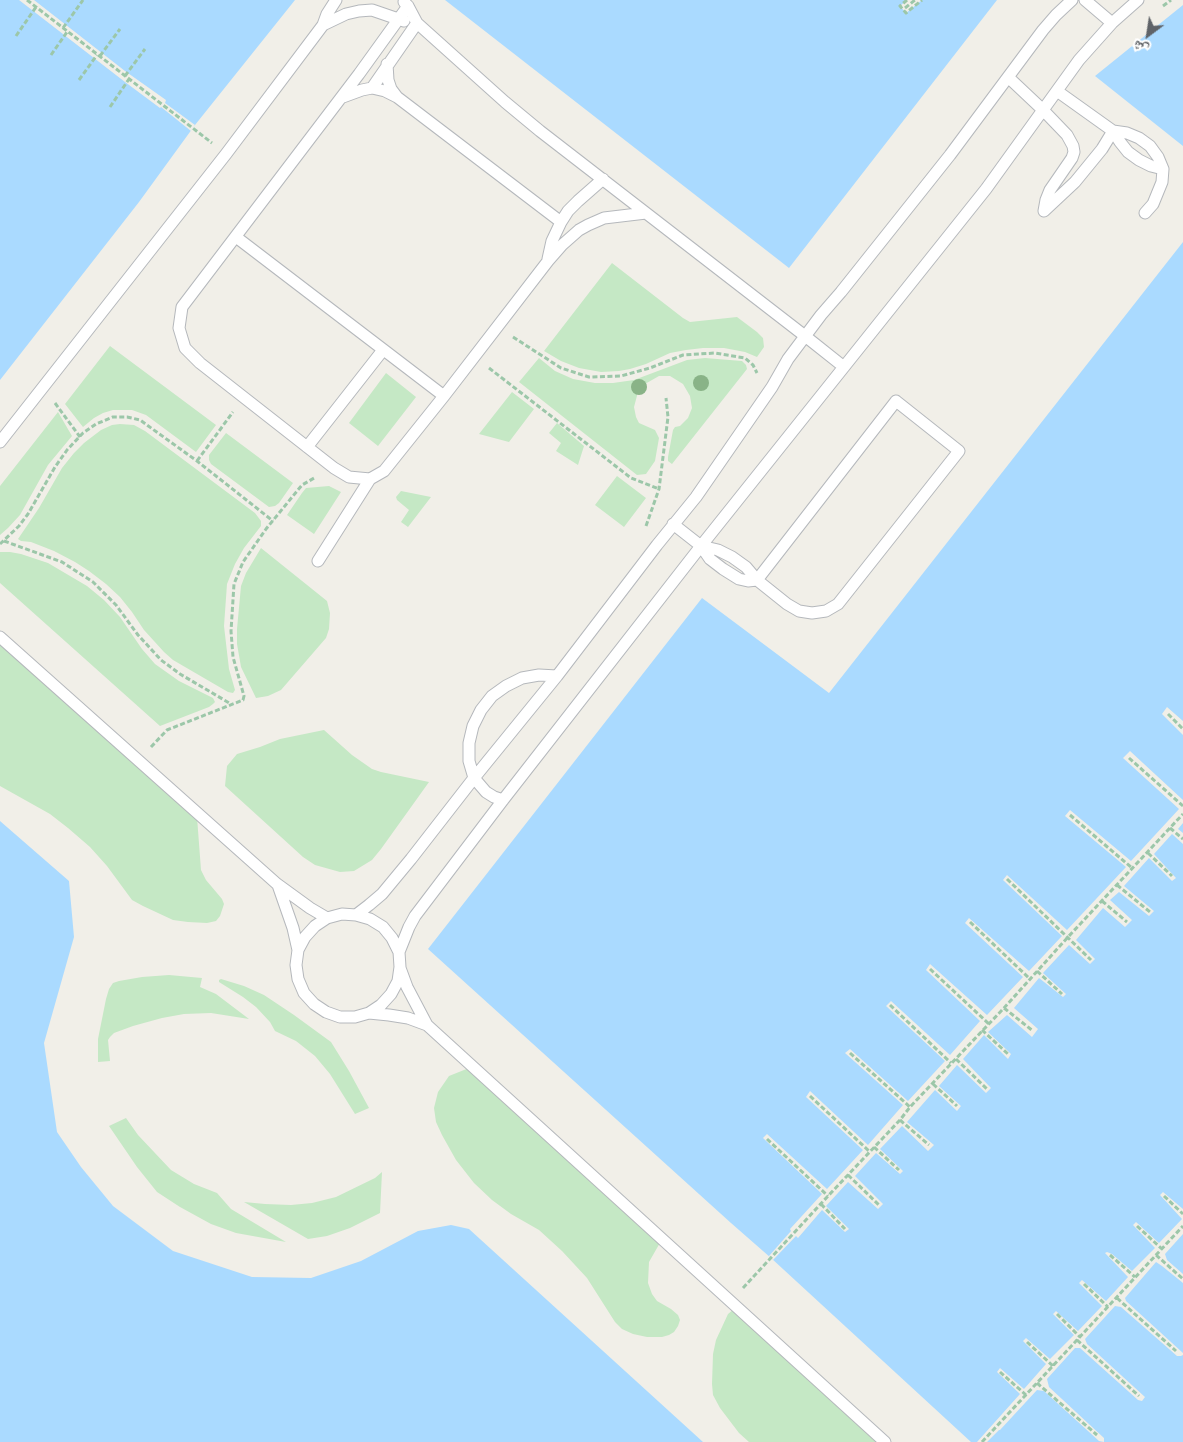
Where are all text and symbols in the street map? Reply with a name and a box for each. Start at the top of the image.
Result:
north arrow [1123,10,1173,60]
text: ش [1129,37,1151,59]

